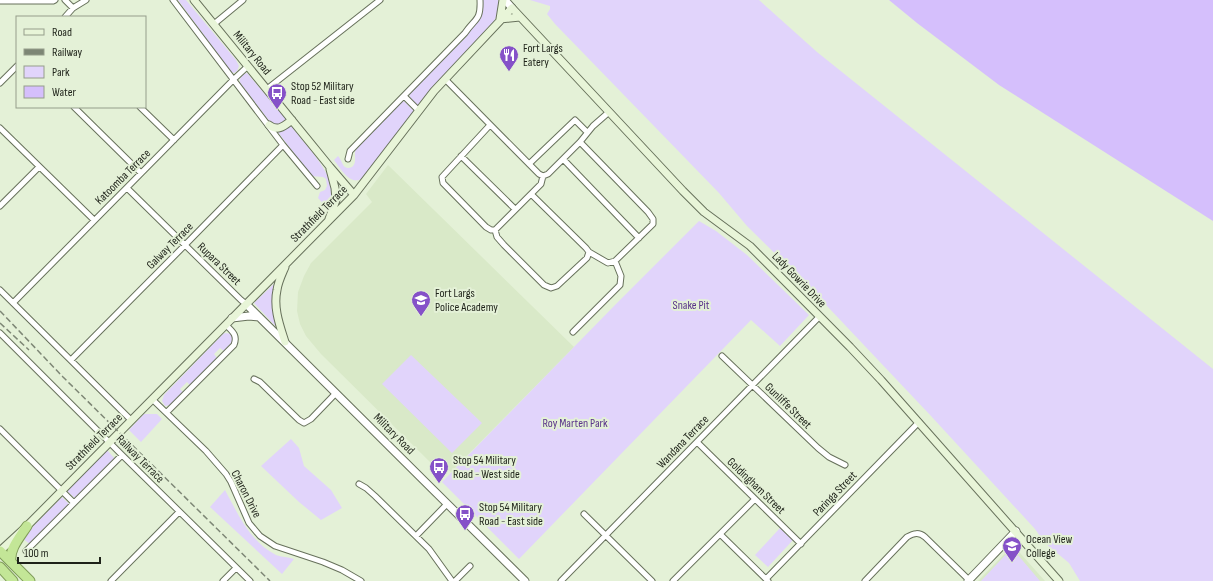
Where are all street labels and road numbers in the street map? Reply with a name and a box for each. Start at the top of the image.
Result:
street label: Military Road [230,28,274,78]
street label: Katoomba Terrace [92,146,154,208]
street label: Strathfield Terrace [287,182,351,246]
street label: Galway Terrace [143,219,197,273]
street label: Rupara Street [194,239,244,289]
street label: Lady Gowrie Drive [769,249,829,311]
street label: Gunliffe Street [761,380,815,432]
street label: Strathfield Terrace [62,410,126,474]
street label: Military Road [370,410,418,458]
street label: Wandana Terrace [654,412,712,472]
street label: Railway Terrace [113,432,167,486]
street label: Goldingham Street [724,455,788,518]
street label: Charon Drive [228,468,265,521]
street label: Paringa Street [810,468,860,520]

